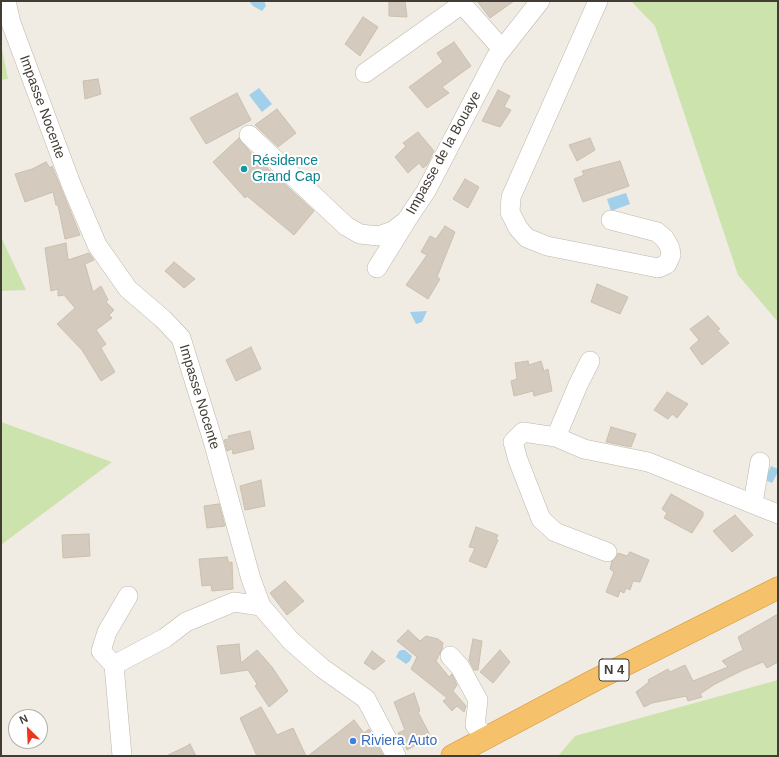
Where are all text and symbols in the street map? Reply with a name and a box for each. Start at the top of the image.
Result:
street label: Impasse Nocente [15,53,69,161]
street label: Impasse de la Bouaye [403,88,485,218]
place label: Résidence Grand Cap [252,153,320,186]
marker: Résidence Grand Cap [239,164,249,174]
street label: Impasse Nocente [175,342,223,452]
road number: N 4 [599,659,629,681]
north arrow [8,709,48,749]
text: N [17,712,30,726]
place label: Riviera Auto [361,733,437,749]
marker: Riviera Auto [348,736,358,746]

